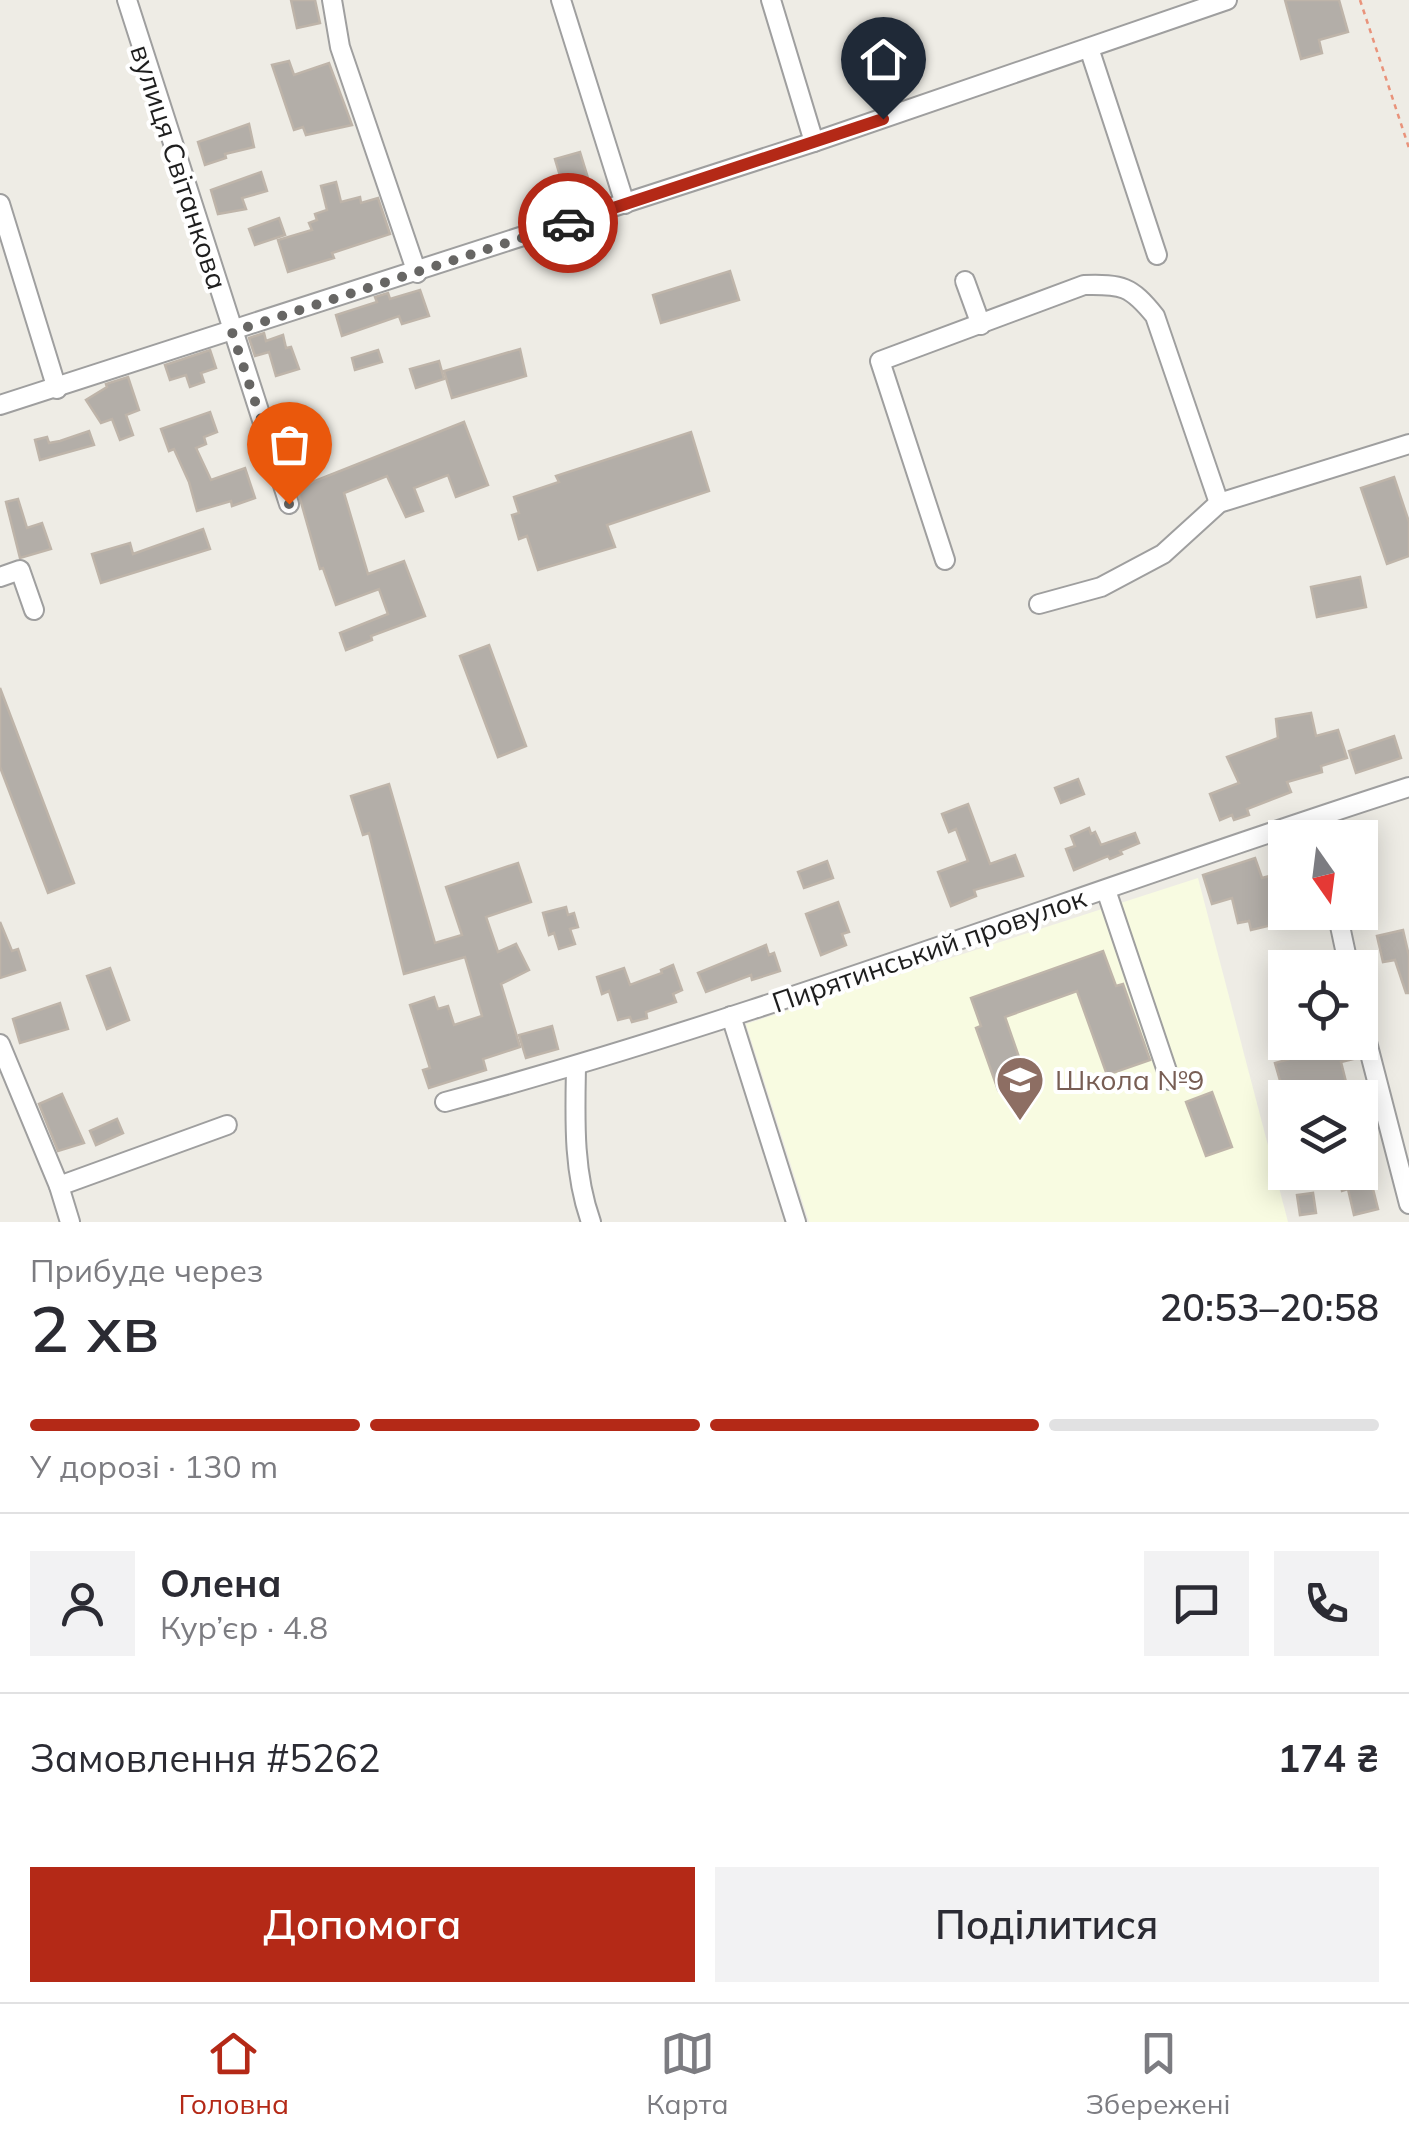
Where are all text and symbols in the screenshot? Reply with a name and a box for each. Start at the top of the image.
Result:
pin [841,17,926,120]
icon: home [856,32,911,87]
street label: вулиця Світанкова [123,40,236,294]
courier [518,173,618,273]
icon: car [541,196,596,251]
pin [247,402,332,505]
icon: bag [262,417,317,472]
north arrow [1268,820,1378,930]
map controls [1268,820,1378,1190]
street label: Пирятинський провулок [767,879,1091,1020]
button: locate [1268,950,1378,1060]
school or university icon: Школа №9 [994,1054,1046,1122]
place label: Школа №9 [1055,1062,1204,1097]
button: layers [1268,1080,1378,1190]
text: Прибуде через [30,1250,263,1290]
text: 20:53–20:58 [1159,1283,1379,1331]
text: 2 хв [30,1287,159,1368]
text: У дорозі · 130 m [30,1446,278,1486]
button: person [30,1551,135,1656]
button: chat [1144,1551,1249,1656]
button: phone [1274,1551,1379,1656]
text: Олена [160,1559,282,1607]
text: Кур’єр · 4.8 [160,1607,328,1647]
text: Замовлення #5262 [30,1734,380,1782]
text: 174 ₴ [1277,1734,1379,1782]
button: Допомога [30,1867,695,1982]
button: Поділитися [715,1867,1379,1982]
tab: Головна [179,2026,289,2121]
tab: Карта [646,2026,729,2121]
tab: Збережені [1086,2026,1230,2121]

